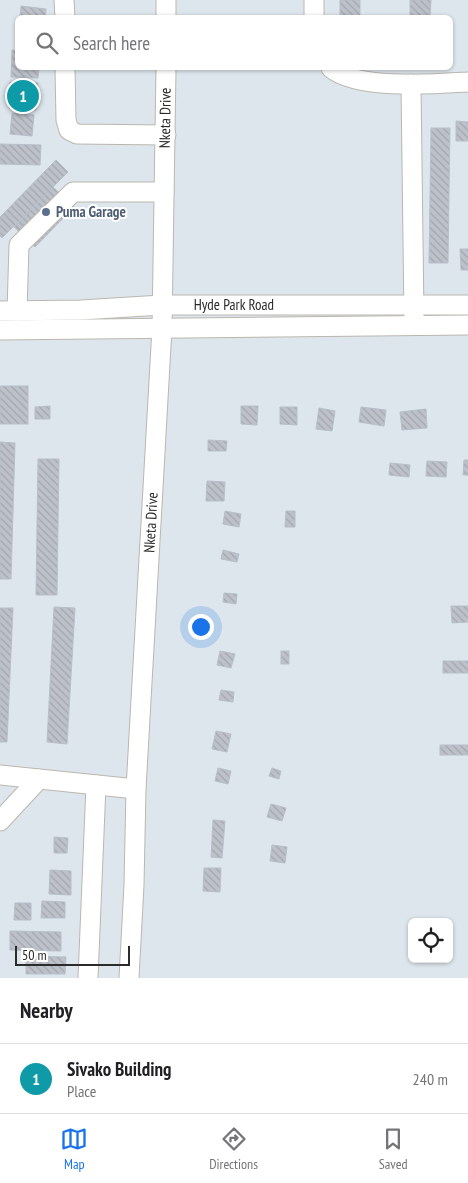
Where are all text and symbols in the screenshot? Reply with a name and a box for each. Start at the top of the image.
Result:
search box [15,15,453,70]
icon: search [33,29,61,57]
text: Search here [73,31,150,55]
pin: 1 [7,77,39,115]
street label: Nketa Drive [155,87,175,148]
place label: Puma Garage [56,202,126,221]
marker: Puma Garage [40,206,52,218]
street label: Hyde Park Road [194,295,274,314]
street label: Nketa Drive [139,492,162,553]
your location [188,614,214,640]
map controls [408,918,453,963]
button: locate [408,918,453,963]
scale bar [15,943,130,966]
text: 50 m [22,946,47,964]
text: Nearby [20,997,73,1024]
text: Sivako Building [67,1057,171,1081]
text: 1 [32,1069,40,1089]
text: 240 m [413,1069,448,1089]
text: Place [67,1081,96,1101]
tab: Map [60,1125,88,1173]
tab: Directions [209,1125,258,1173]
tab: Saved [379,1125,408,1173]

